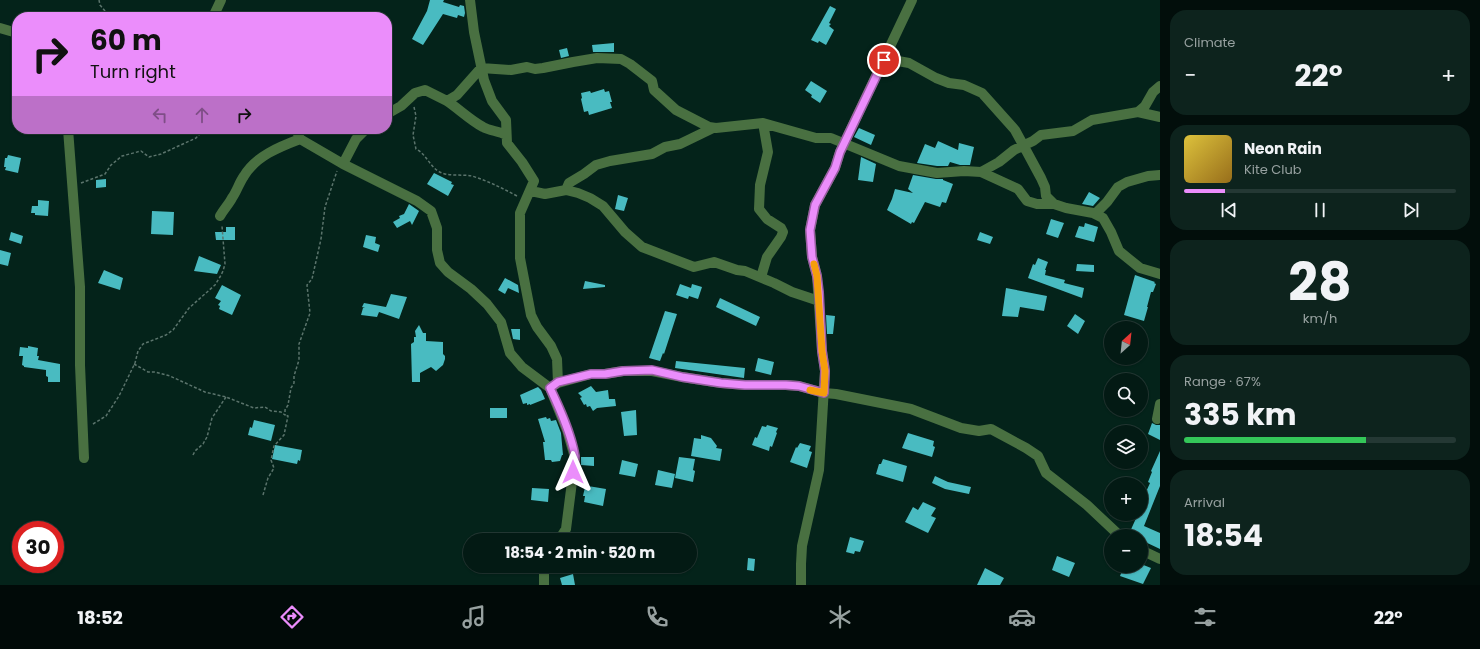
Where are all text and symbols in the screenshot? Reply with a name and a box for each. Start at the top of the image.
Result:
text: 60 m [90,21,162,60]
icon: right [24,28,76,80]
text: Climate [1184,33,1235,52]
pin [867,43,901,77]
icon: arrive [873,49,895,71]
text: 22° [1294,54,1343,97]
text: Turn right [90,59,176,84]
text: − [1184,60,1196,91]
text: + [1441,60,1456,91]
icon: left [149,104,171,126]
icon: ahead [191,104,213,126]
icon: right [233,104,255,126]
text: Neon Rain [1244,138,1322,159]
text: Kite Club [1244,160,1302,179]
icon: previous [1218,199,1240,221]
icon: pause [1309,199,1331,221]
icon: next [1400,199,1422,221]
text: 28 [1288,246,1352,319]
text: km/h [1303,309,1337,328]
north arrow [1104,321,1148,365]
map controls [1104,321,1148,573]
text: Range · 67% [1184,372,1261,391]
button: search [1104,373,1148,417]
text: 335 km [1184,393,1296,436]
button: layers [1104,425,1148,469]
position arrow [552,451,594,493]
button: + [1104,477,1148,521]
text: Arrival [1184,493,1225,512]
text: 18:54 [1184,514,1263,557]
speed limit sign: 30 [12,521,64,573]
button: − [1104,529,1148,573]
text: 18:54 · 2 min · 520 m [505,542,655,563]
icon: directions [278,603,306,631]
icon: music [460,603,488,631]
icon: phone [643,603,671,631]
icon: climate [826,603,854,631]
icon: car [1008,603,1036,631]
icon: filters [1191,603,1219,631]
text: 18:52 [77,605,123,630]
text: 22° [1374,605,1403,630]

